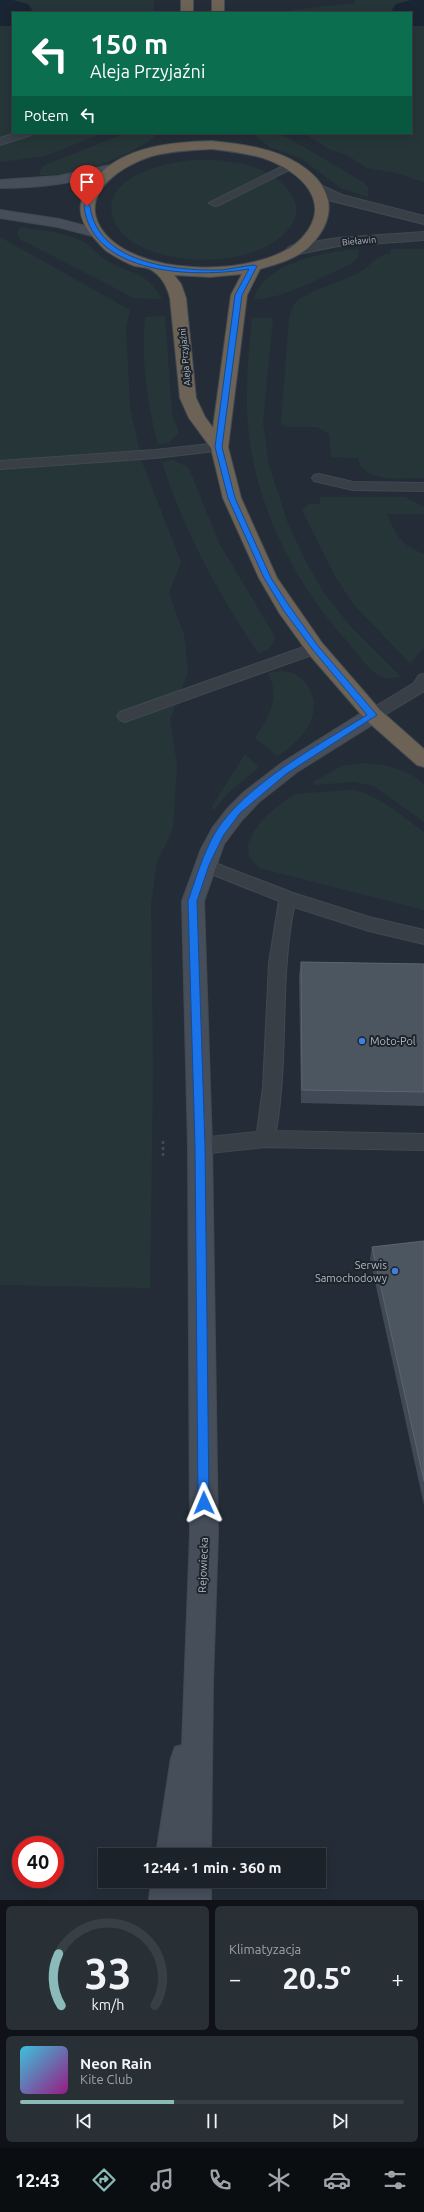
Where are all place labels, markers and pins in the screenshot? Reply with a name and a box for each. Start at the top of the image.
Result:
pin [70,165,104,206]
place label: Moto-Pol [370,1035,416,1047]
marker: Moto-Pol [357,1036,367,1046]
place label: Serwis Samochodowy [315,1259,388,1284]
marker: Serwis Samochodowy [390,1266,400,1276]

